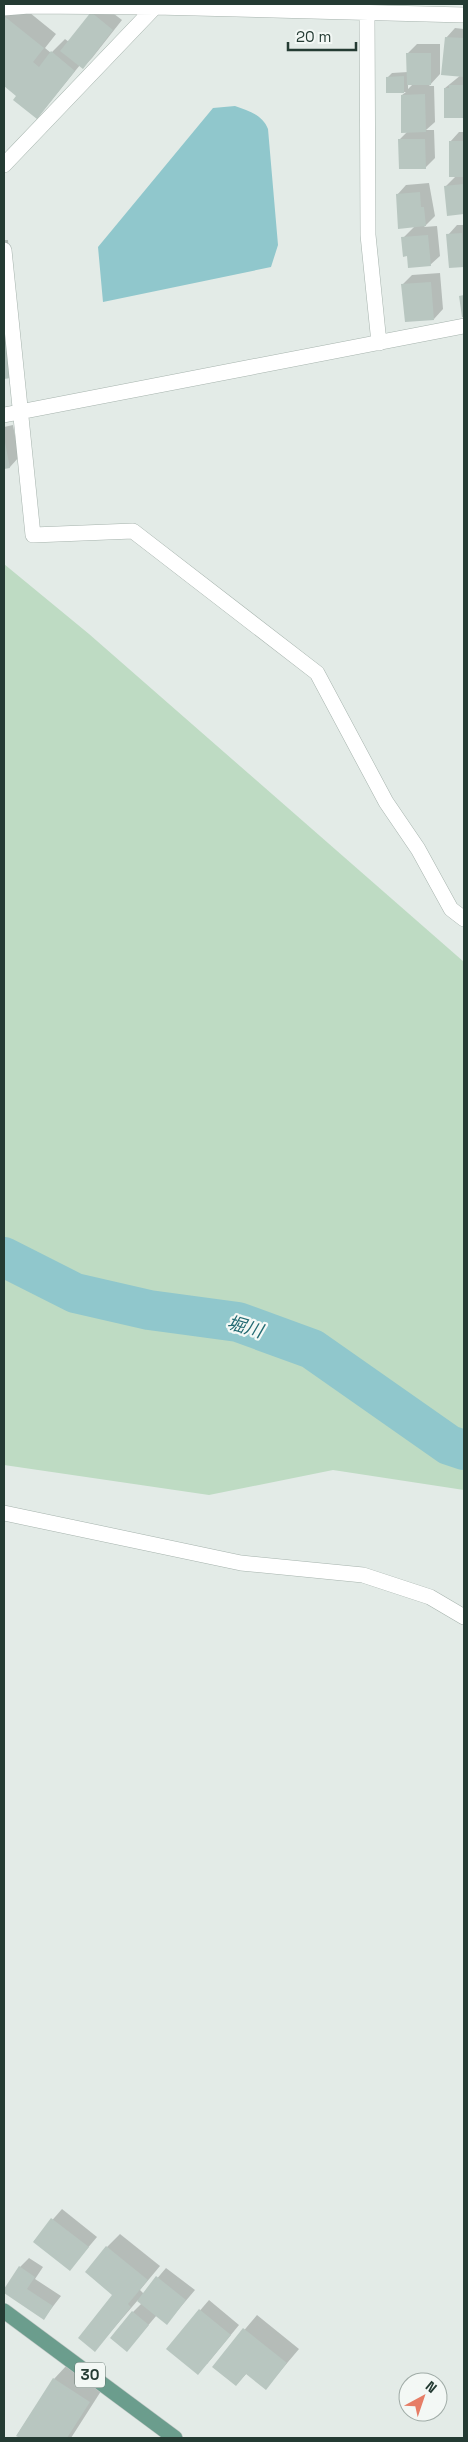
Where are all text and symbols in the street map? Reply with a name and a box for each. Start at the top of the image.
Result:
scale bar [288,20,356,52]
text: 20 m [296,27,331,46]
water label: 堀川 [225,1311,268,1343]
road number: 30 [75,2362,105,2388]
north arrow [398,2372,448,2422]
text: N [422,2377,441,2397]

